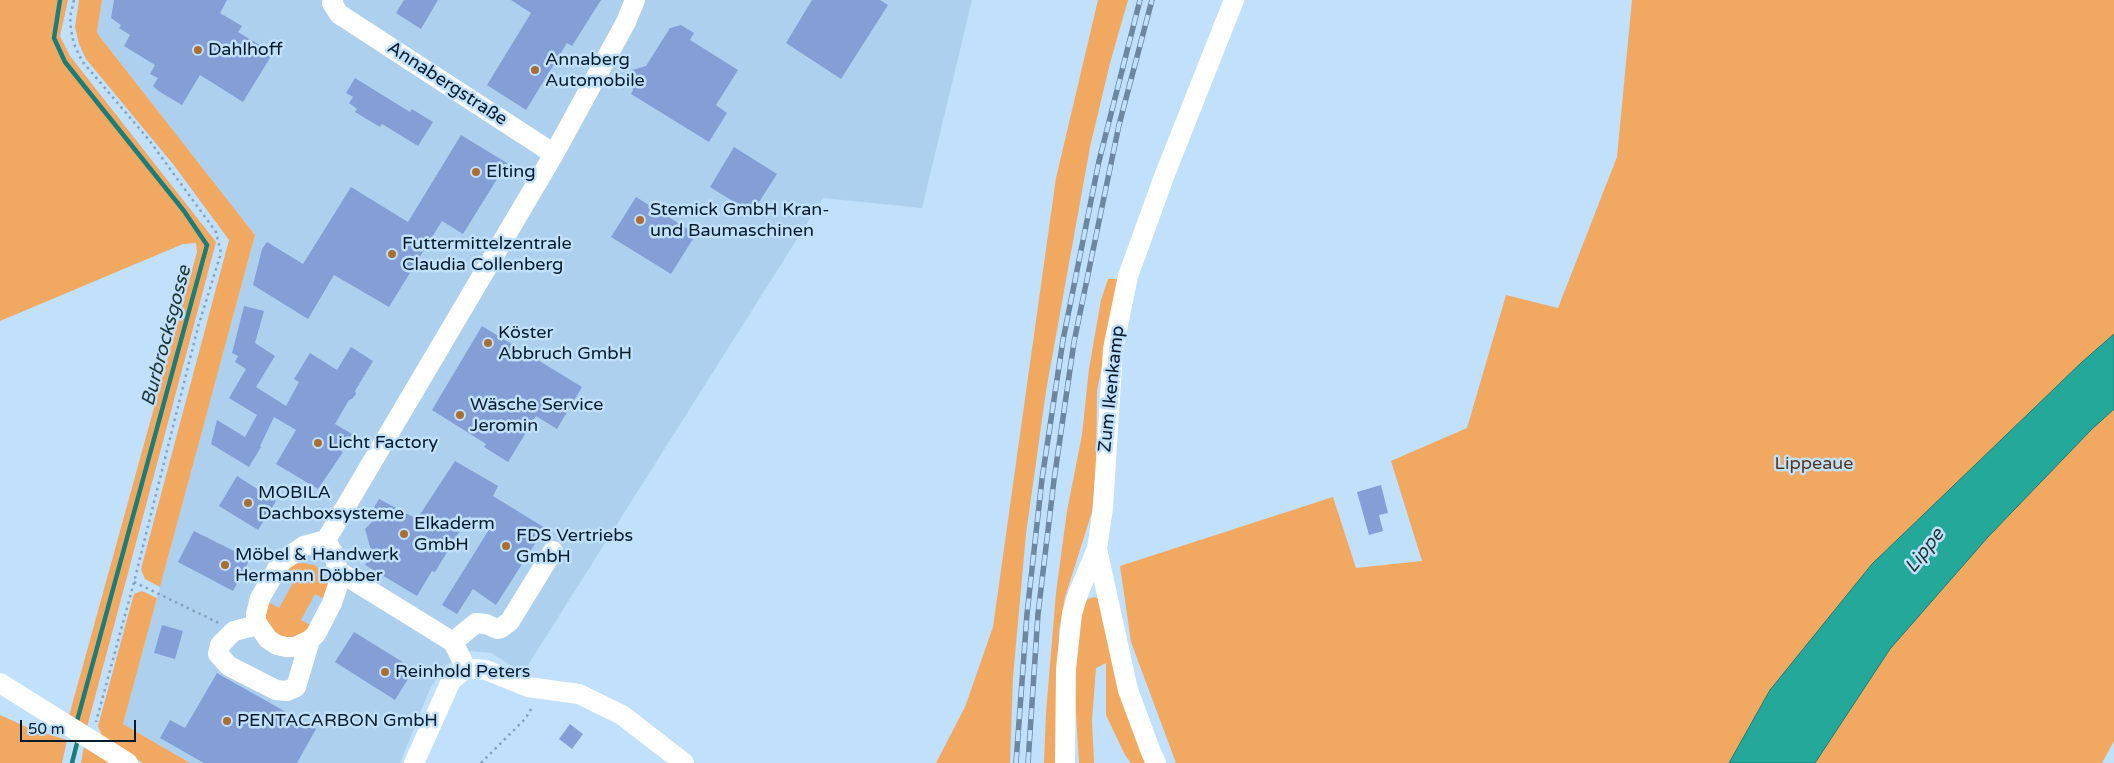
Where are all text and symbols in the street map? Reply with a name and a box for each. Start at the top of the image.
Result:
street label: Annabergstraße [383,37,511,131]
place label: Dahlhoff [208,39,283,61]
marker: Dahlhoff [192,44,204,56]
place label: Annaberg Automobile [545,49,645,92]
marker: Annaberg Automobile [529,64,541,76]
place label: Elting [486,161,536,183]
marker: Elting [470,166,482,178]
place label: Stemick GmbH Kran- und Baumaschinen [650,199,830,242]
marker: Stemick GmbH Kran- und Baumaschinen [634,214,646,226]
place label: Futtermittelzentrale Claudia Collenberg [402,233,572,276]
marker: Futtermittelzentrale Claudia Collenberg [386,248,398,260]
water label: Burbrocksgosse [137,263,197,409]
place label: Köster Abbruch GmbH [498,322,632,364]
street label: Zum Ikenkamp [1095,325,1129,453]
marker: Köster Abbruch GmbH [482,337,494,349]
place label: Wäsche Service Jeromin [470,394,604,436]
marker: Wäsche Service Jeromin [454,409,466,421]
place label: Licht Factory [328,432,438,454]
marker: Licht Factory [312,437,324,449]
park label: Lippeaue [1775,453,1853,475]
place label: MOBILA Dachboxsysteme [258,482,404,524]
marker: MOBILA Dachboxsysteme [242,497,254,509]
place label: Elkaderm GmbH [414,513,495,556]
water label: Lippe [1900,524,1950,578]
place label: FDS Vertriebs GmbH [516,525,633,568]
marker: Elkaderm GmbH [398,528,410,540]
marker: FDS Vertriebs GmbH [500,540,512,552]
place label: Möbel & Handwerk Hermann Döbber [235,544,399,586]
marker: Möbel & Handwerk Hermann Döbber [219,559,231,571]
place label: Reinhold Peters [395,661,530,683]
marker: Reinhold Peters [379,666,391,678]
scale bar [22,710,139,742]
place label: PENTACARBON GmbH [237,710,438,732]
marker: PENTACARBON GmbH [221,715,233,727]
text: 50 m [28,720,65,738]

